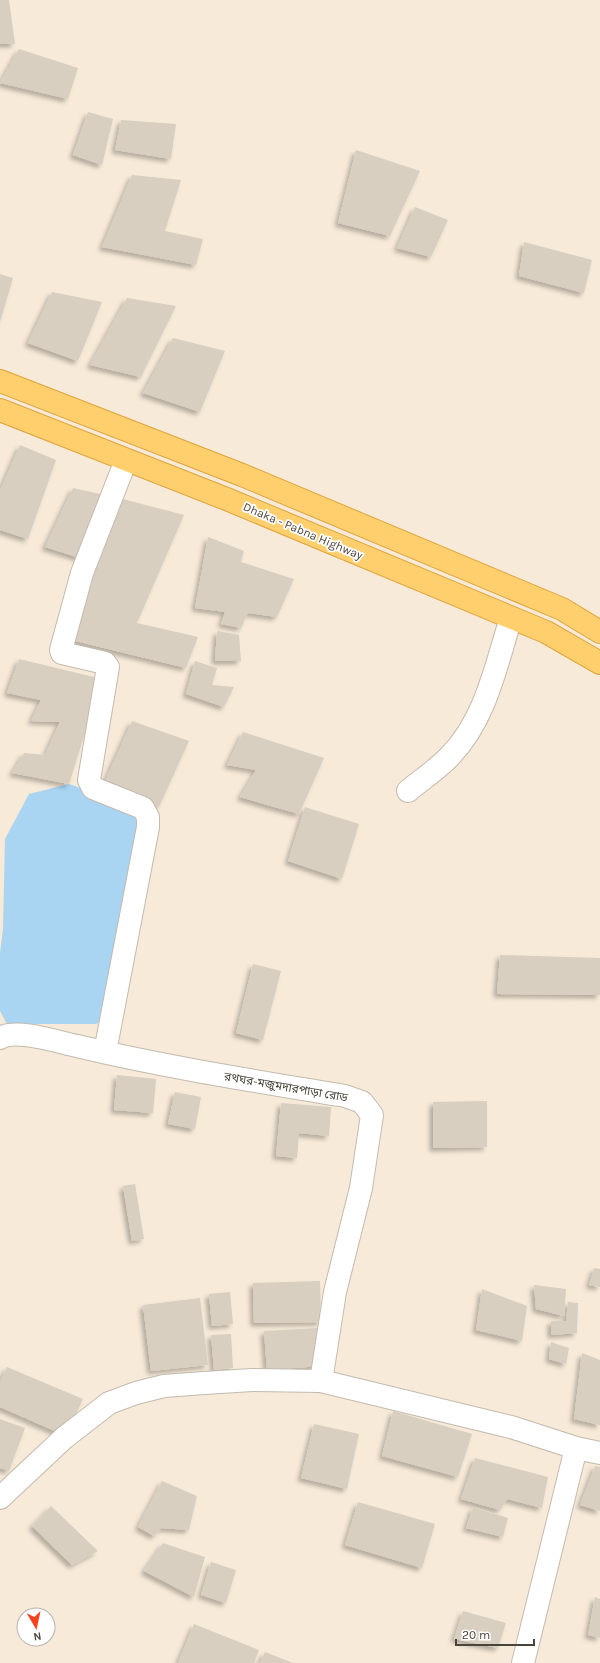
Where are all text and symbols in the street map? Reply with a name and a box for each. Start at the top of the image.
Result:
street label: Dhaka - Pabna Highway [241,499,365,563]
street label: রথঘর-মজুমদারপাড়া রোড [222,1069,349,1105]
north arrow [16,1607,56,1647]
scale bar [456,1621,534,1647]
text: 20 m [462,1628,490,1642]
text: N [33,1629,42,1643]

